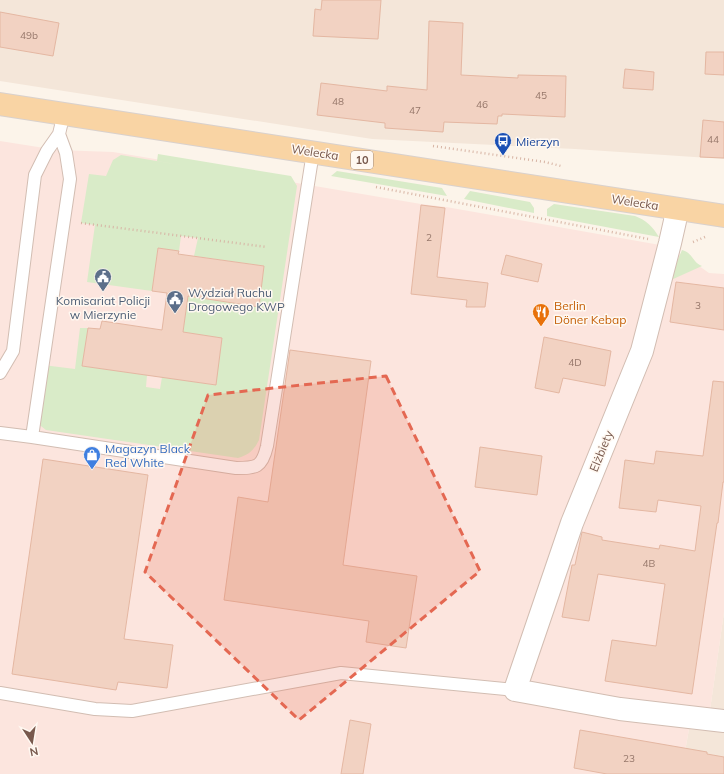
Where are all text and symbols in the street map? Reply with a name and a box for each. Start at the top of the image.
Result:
house number: 49b [20,29,38,42]
house number: 45 [535,89,547,102]
house number: 48 [332,95,344,108]
house number: 46 [476,98,488,111]
house number: 47 [409,104,421,117]
bus stop icon: Mierzyn [493,131,513,156]
house number: 44 [707,133,719,146]
place label: Mierzyn [516,134,560,149]
street label: Welecka [290,141,340,163]
road number: 10 [351,151,373,169]
street label: Welecka [610,191,660,213]
house number: 2 [426,231,432,244]
public building icon: Komisariat Policji w Mierzynie [93,267,113,292]
place label: Wydział Ruchu Drogowego KWP [188,285,285,314]
public building icon: Wydział Ruchu Drogowego KWP [165,289,185,314]
place label: Komisariat Policji w Mierzynie [56,293,150,322]
place label: Berlin Döner Kebap [554,298,626,327]
house number: 3 [695,299,701,312]
restaurant icon: Berlin Döner Kebap [531,302,551,327]
house number: 4D [568,356,582,369]
street label: Elżbiety [586,428,616,474]
place label: Magazyn Black Red White [105,441,191,470]
shop icon: Magazyn Black Red White [82,445,102,470]
house number: 4B [643,557,656,570]
north arrow [12,722,52,762]
text: N [29,744,40,759]
house number: 23 [623,752,635,765]

